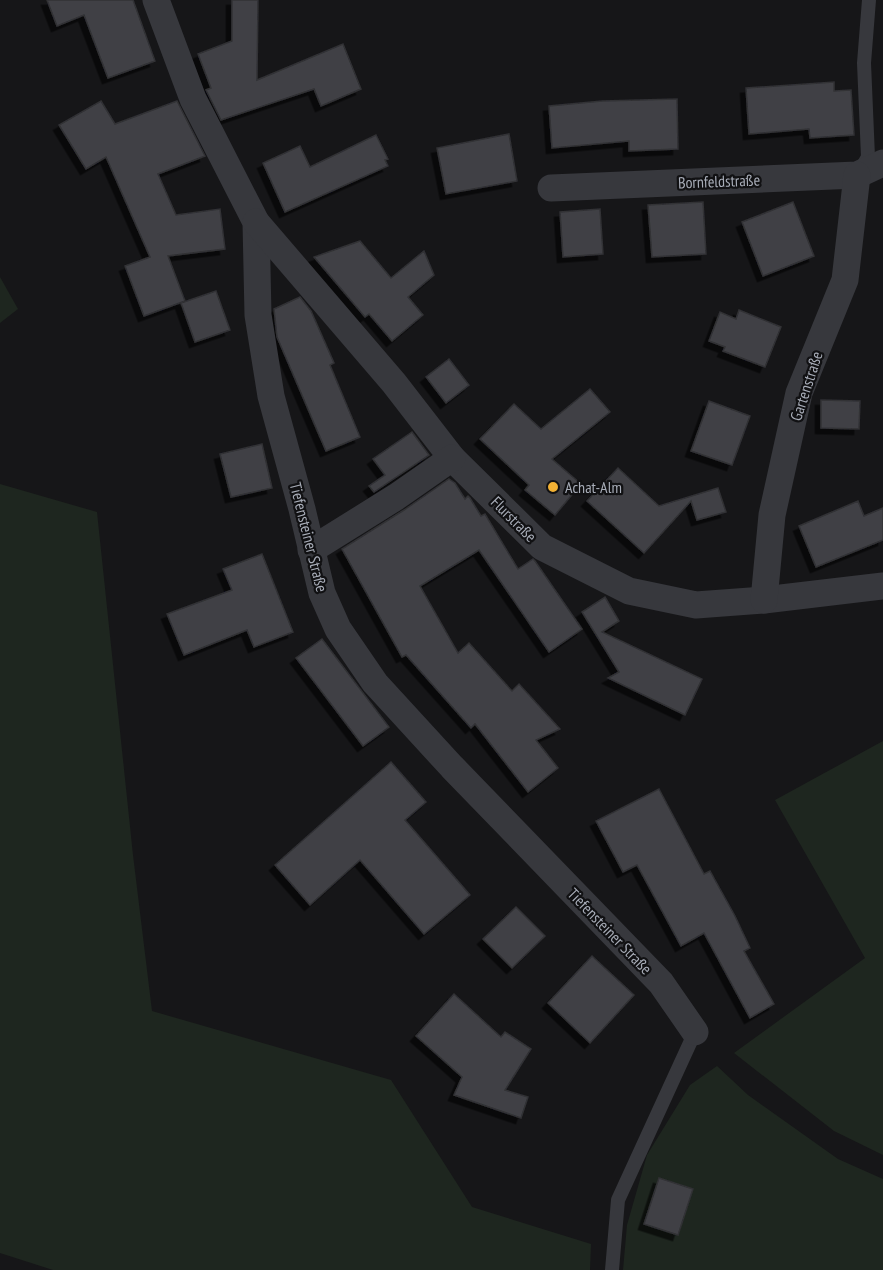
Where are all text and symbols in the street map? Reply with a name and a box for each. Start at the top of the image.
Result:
street label: Bornfeldstraße [678,170,760,192]
street label: Gartenstraße [785,349,827,423]
place label: Achat-Alm [565,477,622,497]
street label: Tiefensteiner Straße [286,480,332,594]
marker: Achat-Alm [546,480,560,494]
street label: Flurstraße [487,492,541,546]
street label: Tiefensteiner Straße [564,884,656,978]

